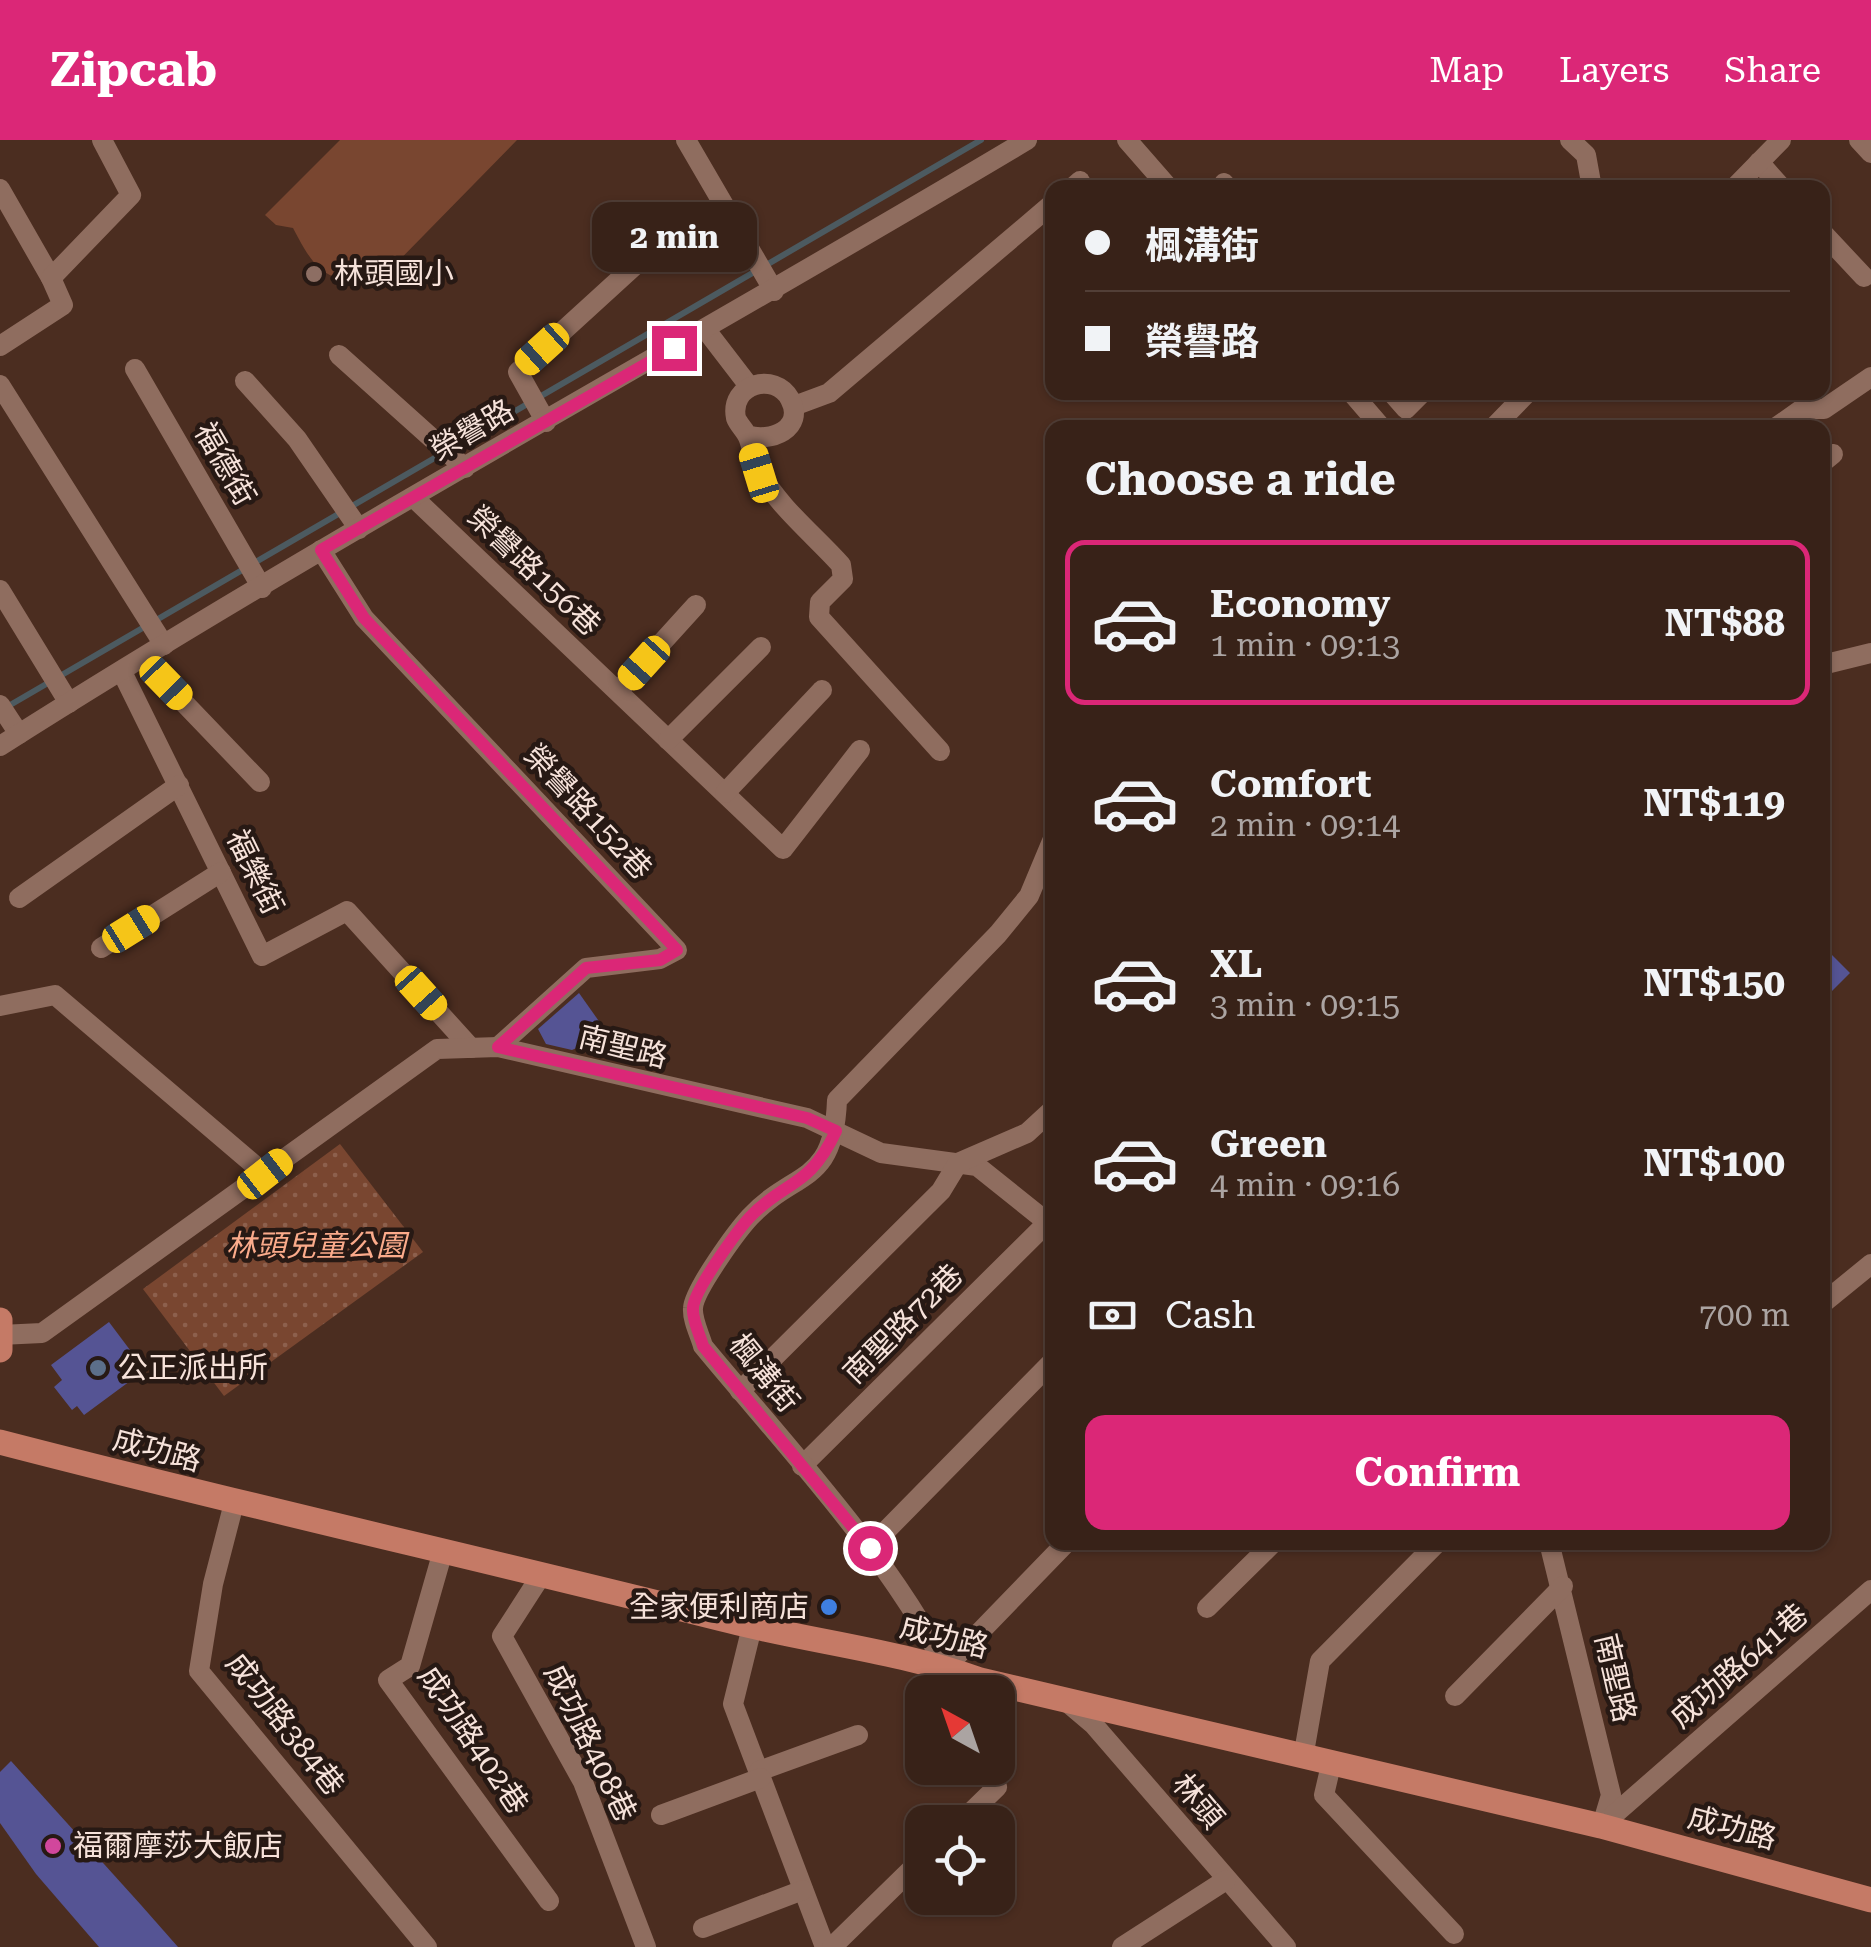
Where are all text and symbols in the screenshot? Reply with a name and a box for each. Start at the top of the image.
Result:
text: Zipcab [50,42,217,98]
text: Map [1429,50,1504,91]
text: Layers [1559,50,1669,91]
text: Share [1724,50,1821,91]
callout: 2 min [592,203,756,273]
text: 2 min [630,218,719,256]
text: 楓溝街 [1145,224,1259,268]
place label: 林頭國小 [334,256,454,291]
marker: 林頭國小 [303,263,325,285]
car [510,318,574,380]
text: 榮譽路 [1145,320,1259,364]
route end [652,326,697,371]
street label: 榮譽路 [424,392,519,467]
street label: 福德街 [188,416,263,511]
car [736,440,782,506]
text: Choose a ride [1085,453,1396,506]
street label: 榮譽路156巷 [461,499,608,642]
icon: car [1090,578,1180,668]
text: Economy [1210,582,1390,626]
text: NT$88 [1664,601,1785,645]
text: 1 min · 09:13 [1210,626,1400,664]
car [613,631,675,695]
car [134,651,198,715]
street label: 榮譽路152巷 [517,737,659,886]
icon: car [1090,758,1180,848]
text: Comfort [1210,762,1371,806]
text: NT$119 [1643,781,1785,825]
text: 2 min · 09:14 [1210,806,1400,844]
street label: 福樂街 [220,824,291,920]
car [98,900,164,958]
icon: car [1090,938,1180,1028]
text: XL [1210,942,1262,986]
car [390,961,452,1025]
text: NT$150 [1643,961,1785,1005]
text: 3 min · 09:15 [1210,986,1400,1024]
street label: 南聖路 [575,1019,671,1074]
icon: car [1090,1118,1180,1208]
text: Green [1210,1122,1327,1166]
text: NT$100 [1643,1141,1785,1185]
car [232,1144,298,1204]
text: 4 min · 09:16 [1210,1166,1400,1204]
park label: 林頭兒童公園 [226,1228,410,1263]
street label: 南聖路72巷 [836,1257,969,1390]
icon: cash [1085,1288,1140,1343]
text: Cash [1165,1293,1255,1337]
text: 700 m [1699,1296,1790,1334]
street label: 楓溝街 [722,1327,806,1419]
place label: 公正派出所 [118,1350,268,1385]
marker: 公正派出所 [87,1357,109,1379]
button: Confirm [1085,1415,1790,1530]
street label: 成功路 [109,1421,205,1478]
route start [848,1526,893,1571]
place label: 全家便利商店 [629,1589,809,1624]
marker: 全家便利商店 [818,1596,840,1618]
street label: 成功路641巷 [1663,1597,1814,1735]
street label: 成功路 [896,1609,992,1664]
street label: 南聖路 [1588,1630,1643,1726]
street label: 成功路384巷 [219,1646,352,1802]
street label: 成功路402巷 [411,1659,536,1820]
street label: 成功路408巷 [537,1659,644,1827]
north arrow [905,1675,1015,1785]
map controls [905,1675,1015,1915]
street label: 林頭 [1166,1766,1231,1835]
street label: 成功路 [1684,1799,1780,1856]
button: locate [905,1805,1015,1915]
place label: 福爾摩莎大飯店 [73,1828,283,1863]
marker: 福爾摩莎大飯店 [42,1835,64,1857]

